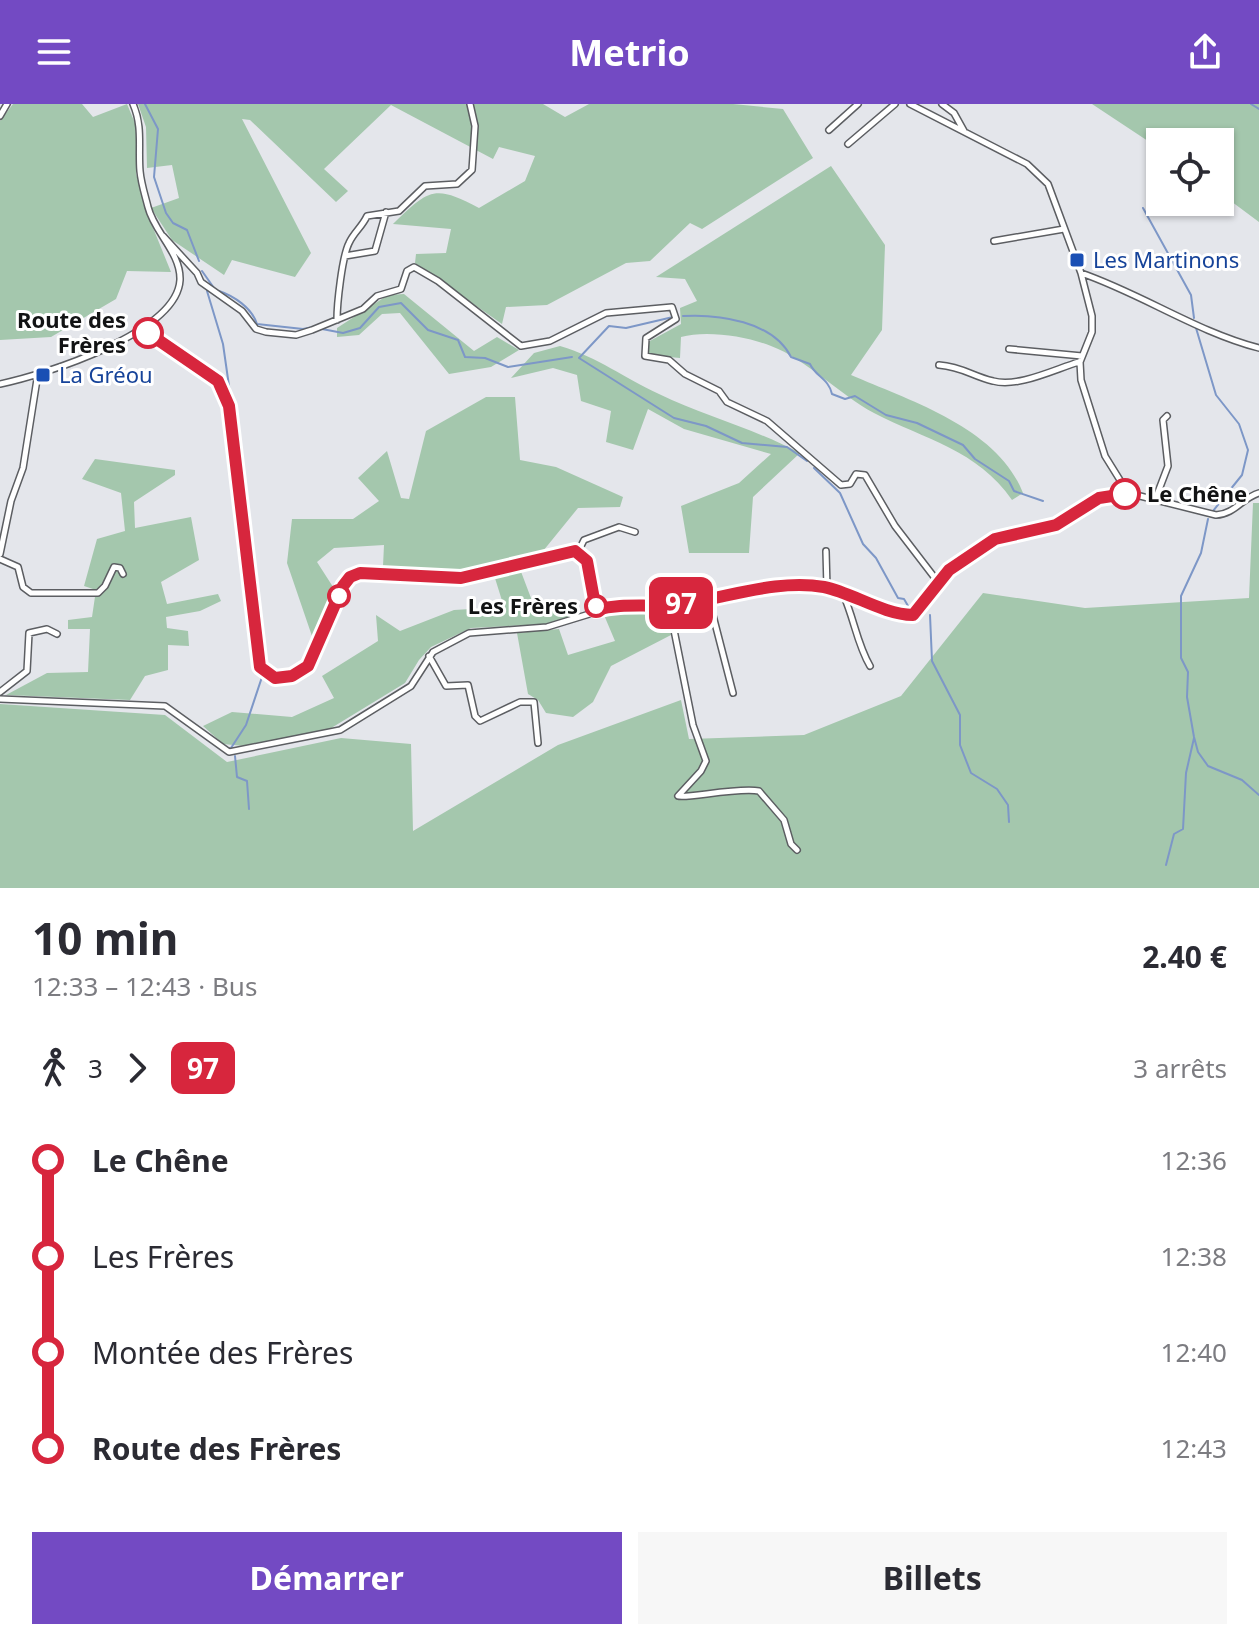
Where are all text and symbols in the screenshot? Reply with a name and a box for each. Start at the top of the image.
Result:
text: Metrio [569,28,690,77]
icon: menu [32,30,76,74]
icon: share [1183,30,1227,74]
map controls [1146,128,1234,216]
button: locate [1146,128,1234,216]
place label: Les Martinons [1093,244,1239,274]
marker: Les Martinons [1068,251,1086,269]
place label: Route des Frères [17,304,126,359]
marker: Route des Frères [133,318,163,348]
place label: La Gréou [59,359,153,389]
marker: La Gréou [34,366,52,384]
place label: Le Chêne [1147,478,1247,508]
marker: Le Chêne [1110,479,1140,509]
line badge: 97 [645,577,717,629]
text: 97 [665,584,697,622]
unlabelled marker [328,585,350,607]
place label: Les Frères [468,590,578,620]
marker: Les Frères [585,595,607,617]
text: 10 min [32,908,178,968]
text: 2.40 € [1142,936,1227,977]
text: 12:33 – 12:43 · Bus [32,968,257,1004]
icon: walk [32,1046,76,1090]
icon: forward [115,1046,159,1090]
text: 97 [187,1049,219,1087]
text: 3 [88,1050,103,1086]
text: 3 arrêts [1133,1050,1227,1086]
text: Le Chêne [92,1140,229,1181]
text: 12:36 [1161,1142,1227,1178]
text: Les Frères [92,1236,234,1277]
text: 12:38 [1161,1238,1227,1274]
text: Montée des Frères [92,1332,353,1373]
text: 12:40 [1161,1334,1227,1370]
text: Route des Frères [92,1428,341,1469]
text: 12:43 [1161,1430,1227,1466]
button: Démarrer [32,1532,622,1624]
button: Billets [638,1532,1227,1624]

